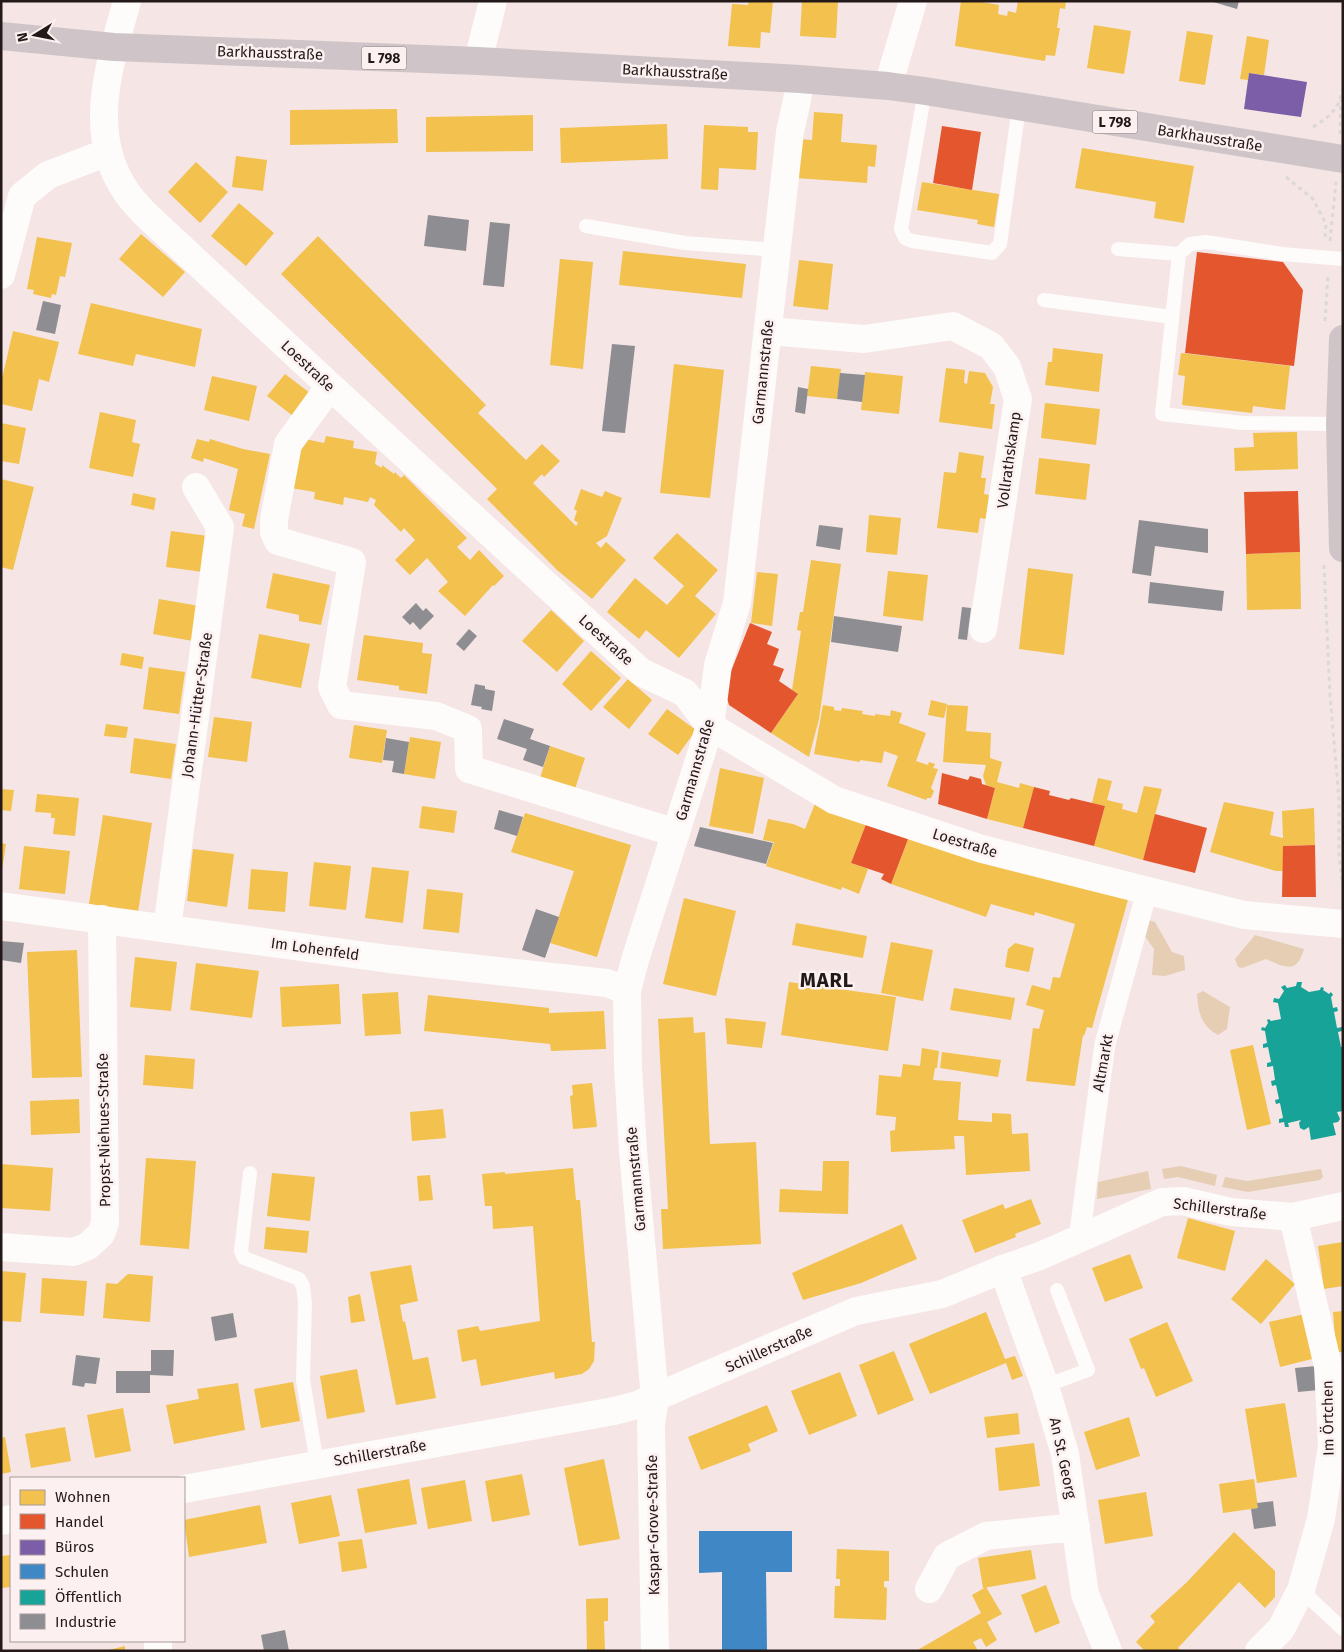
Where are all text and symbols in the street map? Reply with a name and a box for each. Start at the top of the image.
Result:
north arrow [10,10,60,60]
text: N [14,31,32,43]
street label: Barkhausstraße [217,42,323,64]
road number: L 798 [362,46,406,70]
street label: Barkhausstraße [622,60,728,84]
road number: L 798 [1092,110,1138,134]
street label: Barkhausstraße [1156,121,1264,155]
street label: Garmannstraße [749,319,777,425]
street label: Loestraße [277,337,339,395]
street label: Vollrathskamp [993,410,1025,510]
street label: Loestraße [575,611,637,669]
street label: Johann-Hütter-Straße [178,631,216,779]
street label: Garmannstraße [672,717,718,823]
street label: Loestraße [930,825,1000,861]
street label: Im Lohenfeld [270,934,360,964]
district label: MARL [800,968,854,992]
street label: Altmarkt [1089,1032,1117,1093]
street label: Propst-Niehues-Straße [94,1053,114,1207]
street label: Garmannstraße [622,1126,650,1232]
street label: Schillerstraße [1172,1194,1268,1224]
street label: Schillerstraße [723,1322,815,1376]
street label: Im Örtchen [1318,1380,1338,1456]
street label: An St. Georg [1046,1416,1080,1500]
street label: Schillerstraße [332,1436,428,1470]
street label: Kaspar-Grove-Straße [643,1455,663,1595]
legend [10,1477,185,1642]
text: Wohnen [55,1488,111,1506]
text: Handel [55,1513,104,1531]
text: Büros [55,1538,94,1556]
text: Schulen [55,1563,109,1581]
text: Öffentlich [55,1588,122,1606]
text: Industrie [55,1613,117,1631]

